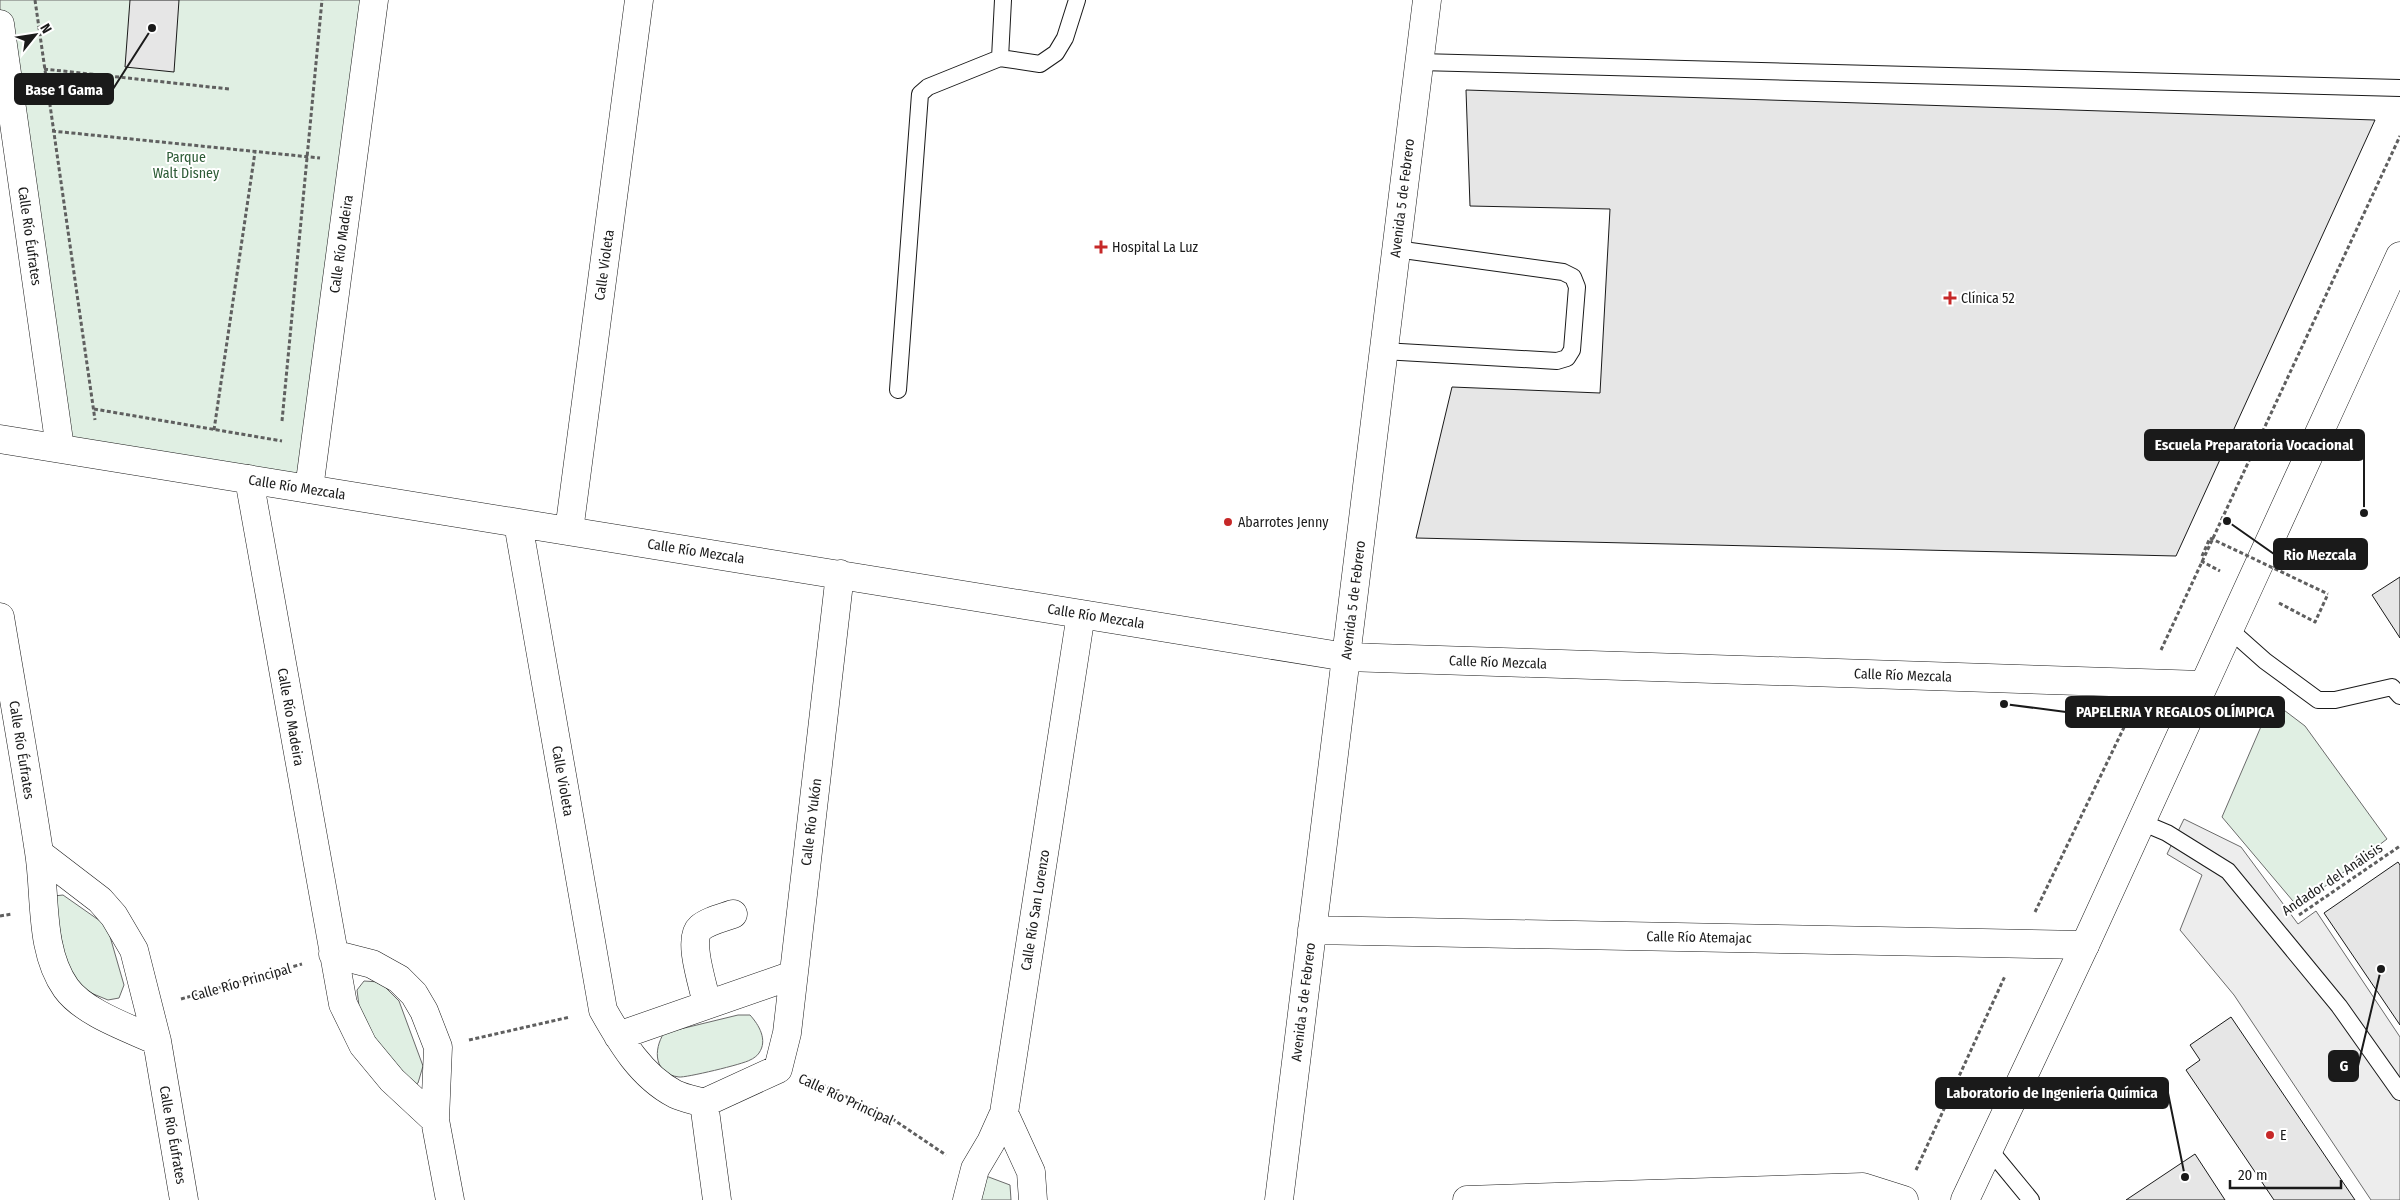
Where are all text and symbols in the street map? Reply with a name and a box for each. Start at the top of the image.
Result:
north arrow [10,10,60,60]
text: N [36,21,55,37]
callout: Base 1 Gama [15,74,113,104]
text: Base 1 Gama [25,81,103,99]
street label: Avenida 5 de Febrero [1387,138,1418,259]
park label: Parque Walt Disney [153,149,220,182]
street label: Calle Río Éufrates [14,185,46,287]
street label: Calle Río Madeira [326,194,357,294]
street label: Calle Violeta [591,229,618,301]
place label: Hospital La Luz [1112,239,1199,256]
marker: Hospital La Luz [1094,240,1108,254]
place label: Clínica 52 [1961,290,2015,307]
marker: Clínica 52 [1943,291,1957,305]
callout: Escuela Preparatoria Vocacional [2145,430,2364,460]
text: Escuela Preparatoria Vocacional [2155,436,2354,454]
street label: Calle Río Mezcala [247,471,347,504]
place label: Abarrotes Jenny [1238,514,1329,531]
marker: Abarrotes Jenny [1222,516,1234,528]
street label: Calle Río Mezcala [646,535,746,568]
callout: Rio Mezcala [2274,539,2367,569]
street label: Avenida 5 de Febrero [1338,540,1369,661]
text: Rio Mezcala [2283,546,2357,564]
street label: Calle Río Mezcala [1046,600,1146,633]
street label: Calle Río Mezcala [1449,652,1548,673]
street label: Calle Río Mezcala [1854,665,1953,686]
street label: Calle Río Madeira [274,667,308,767]
callout: PAPELERIA Y REGALOS OLÍMPICA [2066,697,2284,727]
street label: Calle Río Éufrates [5,699,39,801]
text: PAPELERIA Y REGALOS OLÍMPICA [2076,703,2275,721]
street label: Calle Violeta [548,745,577,818]
street label: Calle Río Yukón [798,777,825,867]
street label: Andador del Análisis [2279,839,2386,919]
street label: Calle Río San Lorenzo [1018,848,1053,972]
street label: Calle Río Atemajac [1646,928,1752,947]
street label: Avenida 5 de Febrero [1288,942,1319,1063]
street label: Calle Río Principal [189,960,293,1005]
callout: G [2329,1051,2358,1081]
text: G [2340,1057,2349,1075]
street label: Calle Río Principal [795,1070,896,1129]
callout: Laboratorio de Ingeniería Química [1936,1078,2168,1108]
street label: Calle Río Éufrates [155,1084,191,1186]
text: Laboratorio de Ingeniería Química [1946,1084,2158,1102]
place label: E [2280,1127,2287,1144]
marker: E [2264,1129,2276,1141]
scale bar [2230,1158,2341,1190]
text: 20 m [2238,1166,2268,1184]

